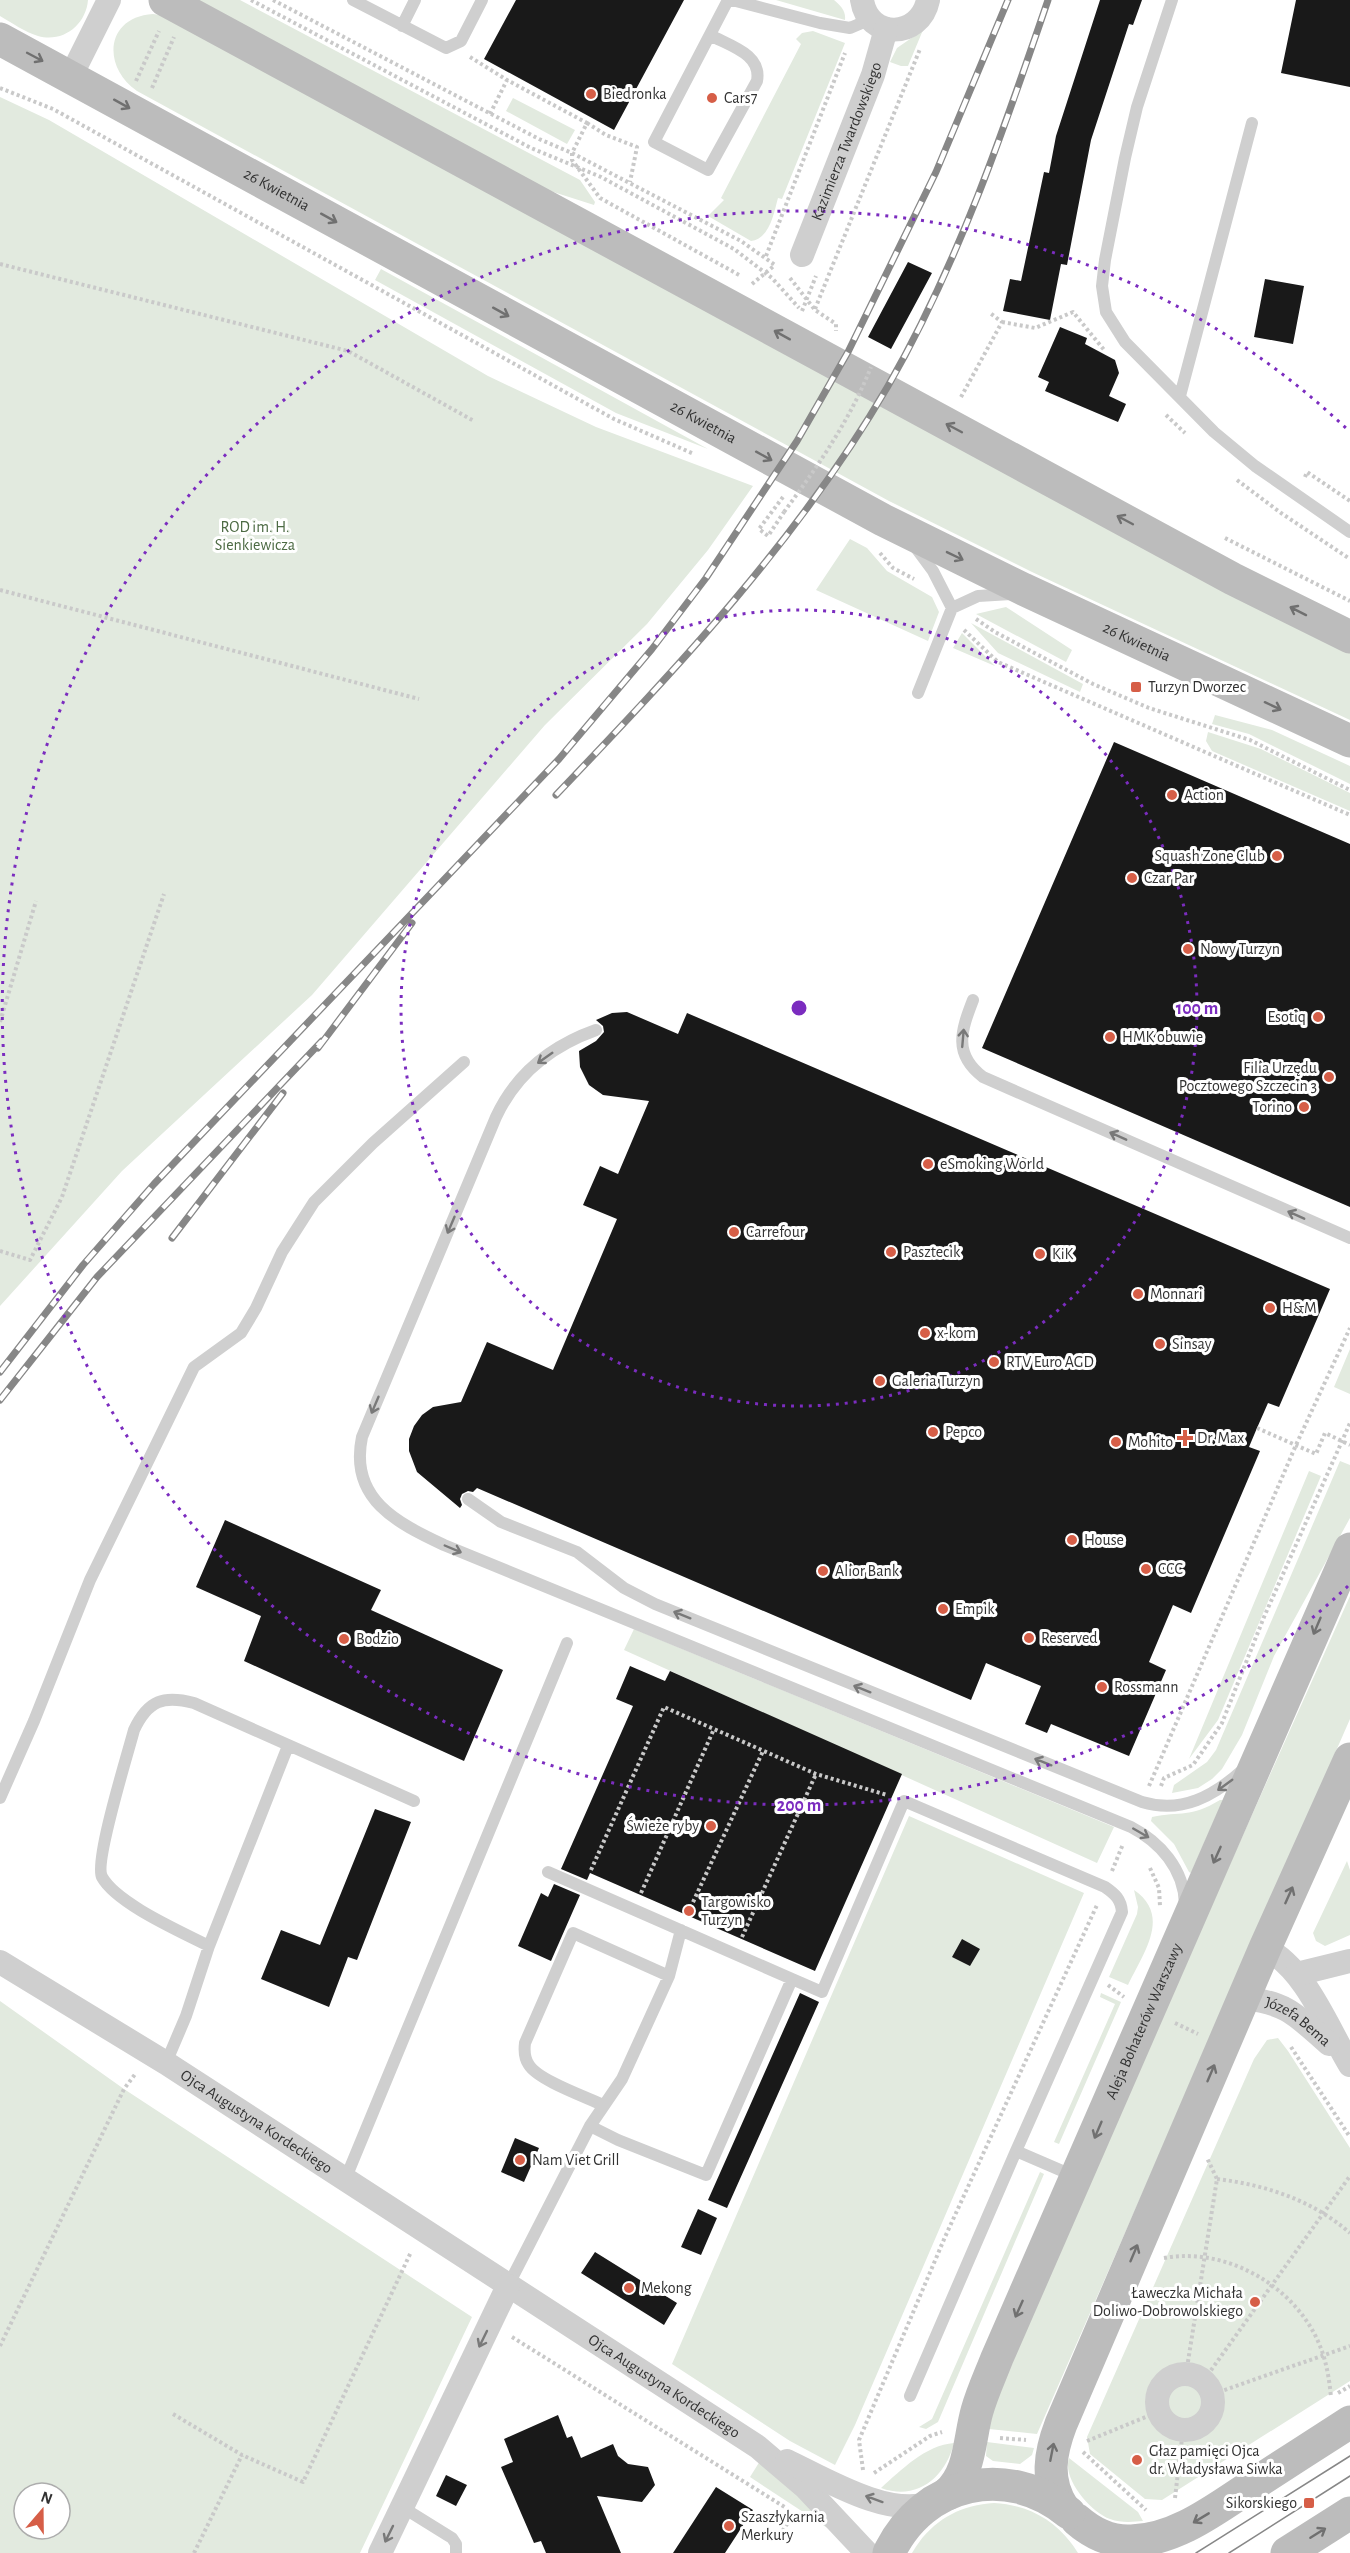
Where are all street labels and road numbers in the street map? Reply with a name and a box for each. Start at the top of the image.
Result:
street label: Kazimierza Twardowskiego [808,60,884,223]
street label: 26 Kwietnia [241,165,312,214]
street label: 26 Kwietnia [668,398,739,447]
street label: 26 Kwietnia [1100,619,1173,664]
street label: Aleja Bohaterów Warszawy [1103,1941,1186,2102]
street label: Józefa Bema [1263,1994,1334,2049]
street label: Ojca Augustyna Kordeckiego [178,2067,335,2177]
street label: Ojca Augustyna Kordeckiego [585,2331,743,2441]

